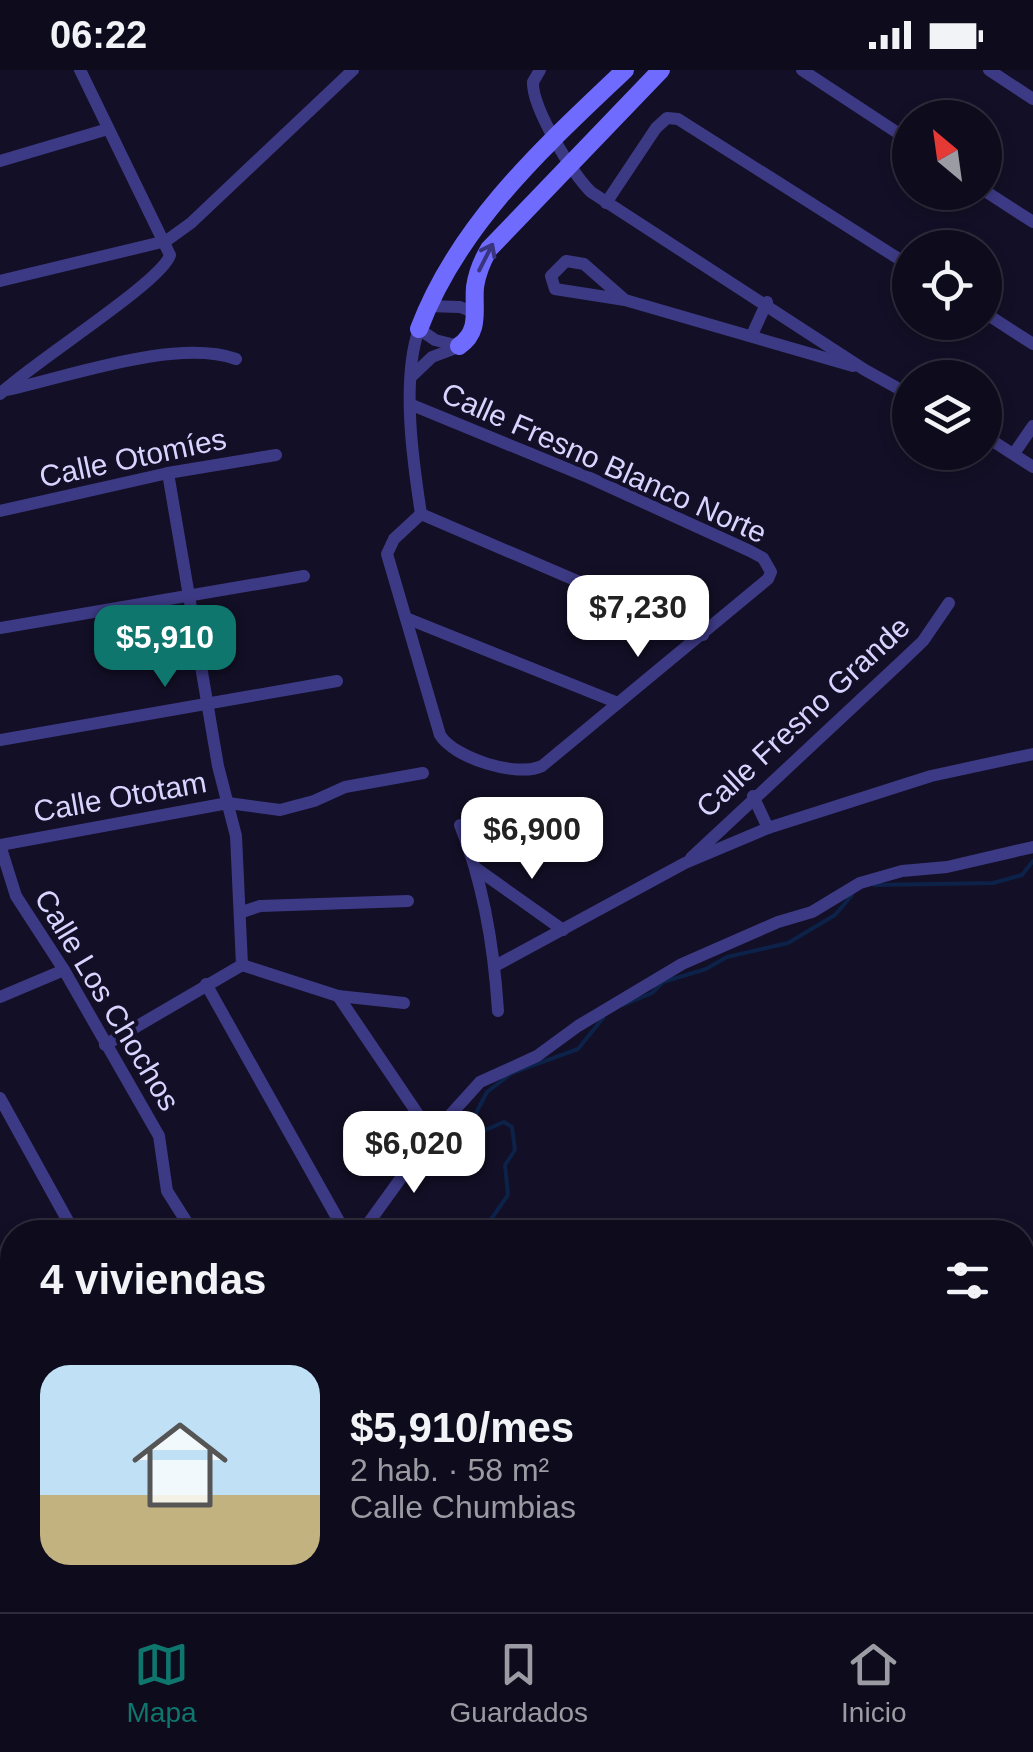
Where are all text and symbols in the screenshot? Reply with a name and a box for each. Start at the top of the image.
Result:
text: 06:22 [50,14,147,56]
north arrow [892,100,1002,210]
map controls [892,100,1002,470]
button: locate [892,230,1002,340]
one-way arrow [477,243,496,273]
button: layers [892,360,1002,470]
street label: Calle Fresno Blanco Norte [437,376,772,549]
street label: Calle Otomíes [37,422,229,493]
pin: $7,230 [557,575,719,660]
text: $7,230 [589,589,687,625]
pin: $5,910 [84,605,246,690]
street label: Calle Fresno Grande [690,610,916,824]
text: $5,910 [116,619,214,655]
street label: Calle Ototam [31,765,209,828]
pin: $6,900 [451,797,613,882]
text: $6,900 [483,811,581,847]
street label: Calle Los Chochos [28,883,186,1116]
pin: $6,020 [333,1111,495,1196]
text: $6,020 [365,1125,463,1161]
icon: filters [940,1253,995,1308]
text: 4 viviendas [40,1256,266,1303]
text: $5,910/mes [350,1404,574,1451]
icon: home [120,1405,240,1525]
text: 2 hab. · 58 m² [350,1452,549,1488]
text: Calle Chumbias [350,1489,576,1525]
tab: Mapa [127,1637,197,1729]
tab: Guardados [450,1637,588,1729]
tab: Inicio [841,1637,906,1729]

